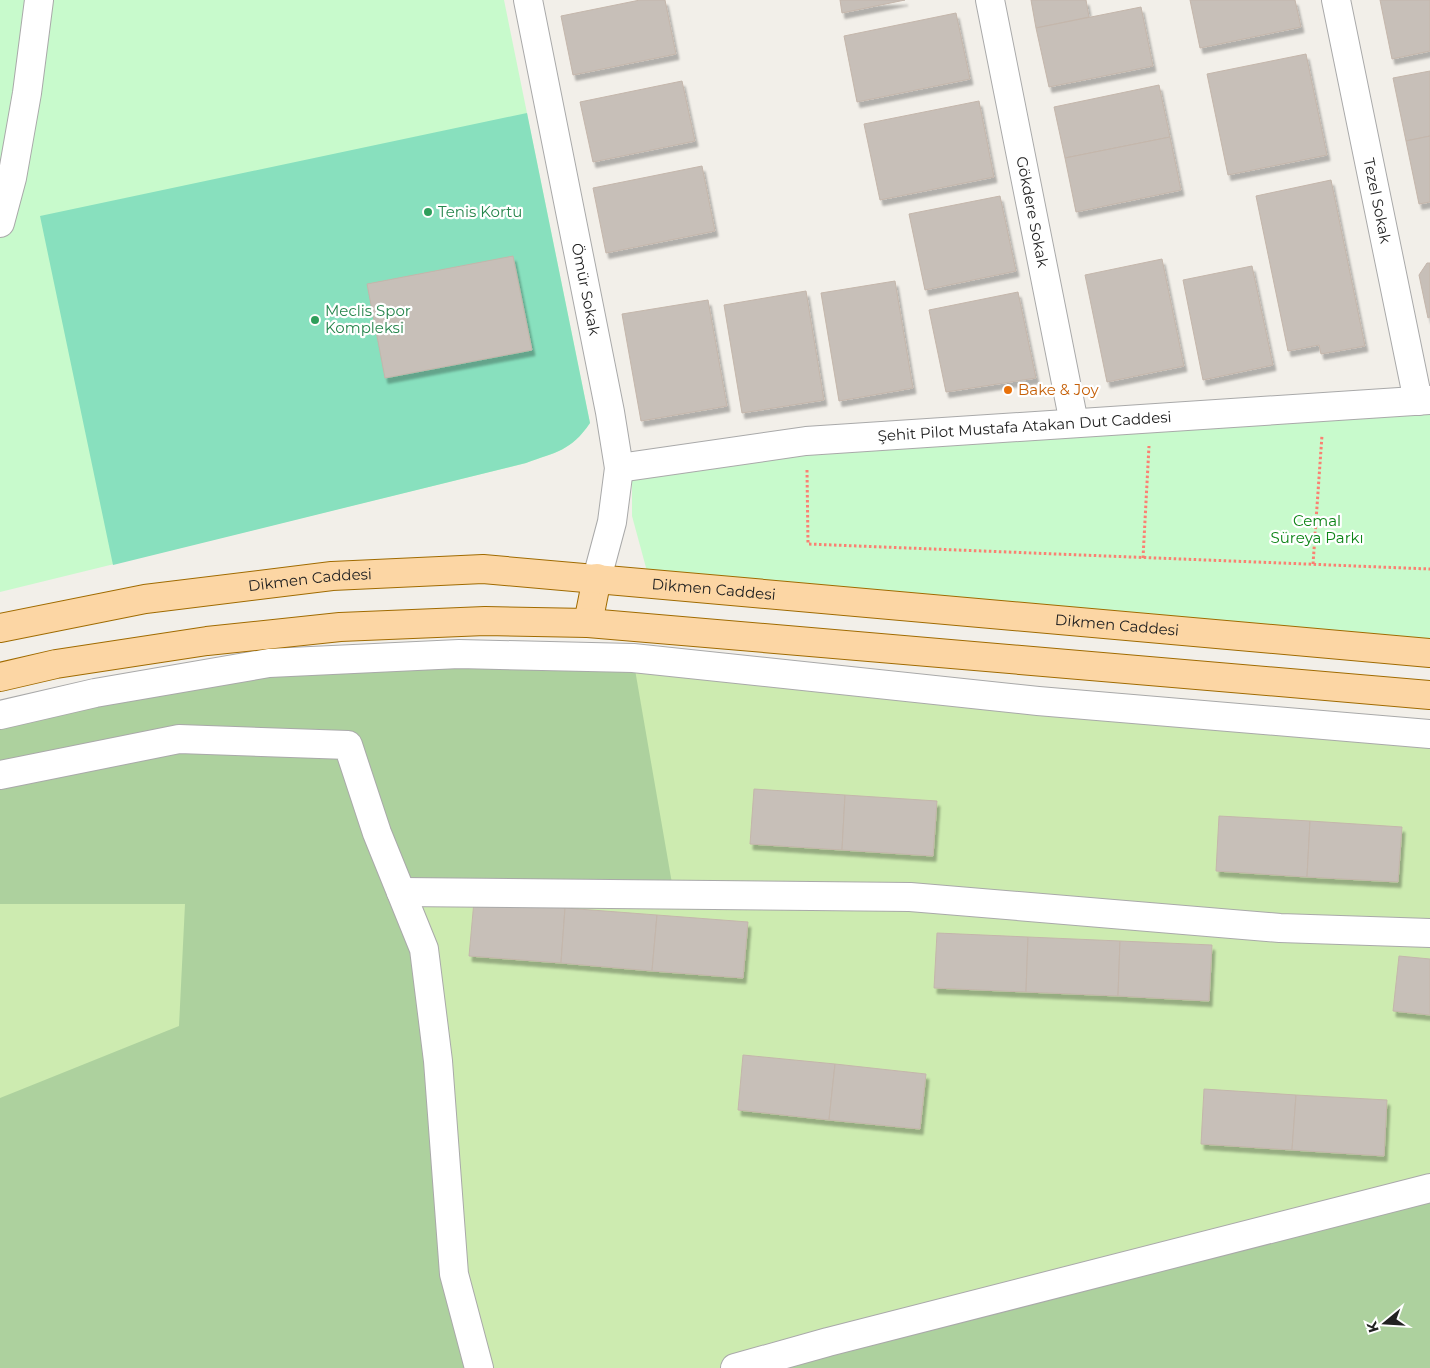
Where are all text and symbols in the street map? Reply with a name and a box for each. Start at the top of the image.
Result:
street label: Gökdere Sokak [1012,154,1053,269]
street label: Tezel Sokak [1360,156,1396,245]
place label: Tenis Kortu [438,202,522,221]
marker: Tenis Kortu [422,206,434,218]
street label: Ömür Sokak [568,241,605,337]
place label: Meclis Spor Kompleksi [325,301,411,337]
marker: Meclis Spor Kompleksi [309,314,321,326]
place label: Bake & Joy [1018,380,1099,399]
marker: Bake & Joy [1002,384,1014,396]
street label: Şehit Pilot Mustafa Atakan Dut Caddesi [877,407,1172,445]
park label: Cemal Süreya Parkı [1271,511,1363,547]
street label: Dikmen Caddesi [247,564,372,595]
street label: Dikmen Caddesi [651,574,777,604]
street label: Dikmen Caddesi [1054,610,1180,640]
north arrow [1360,1298,1410,1348]
text: K [1362,1319,1383,1335]

